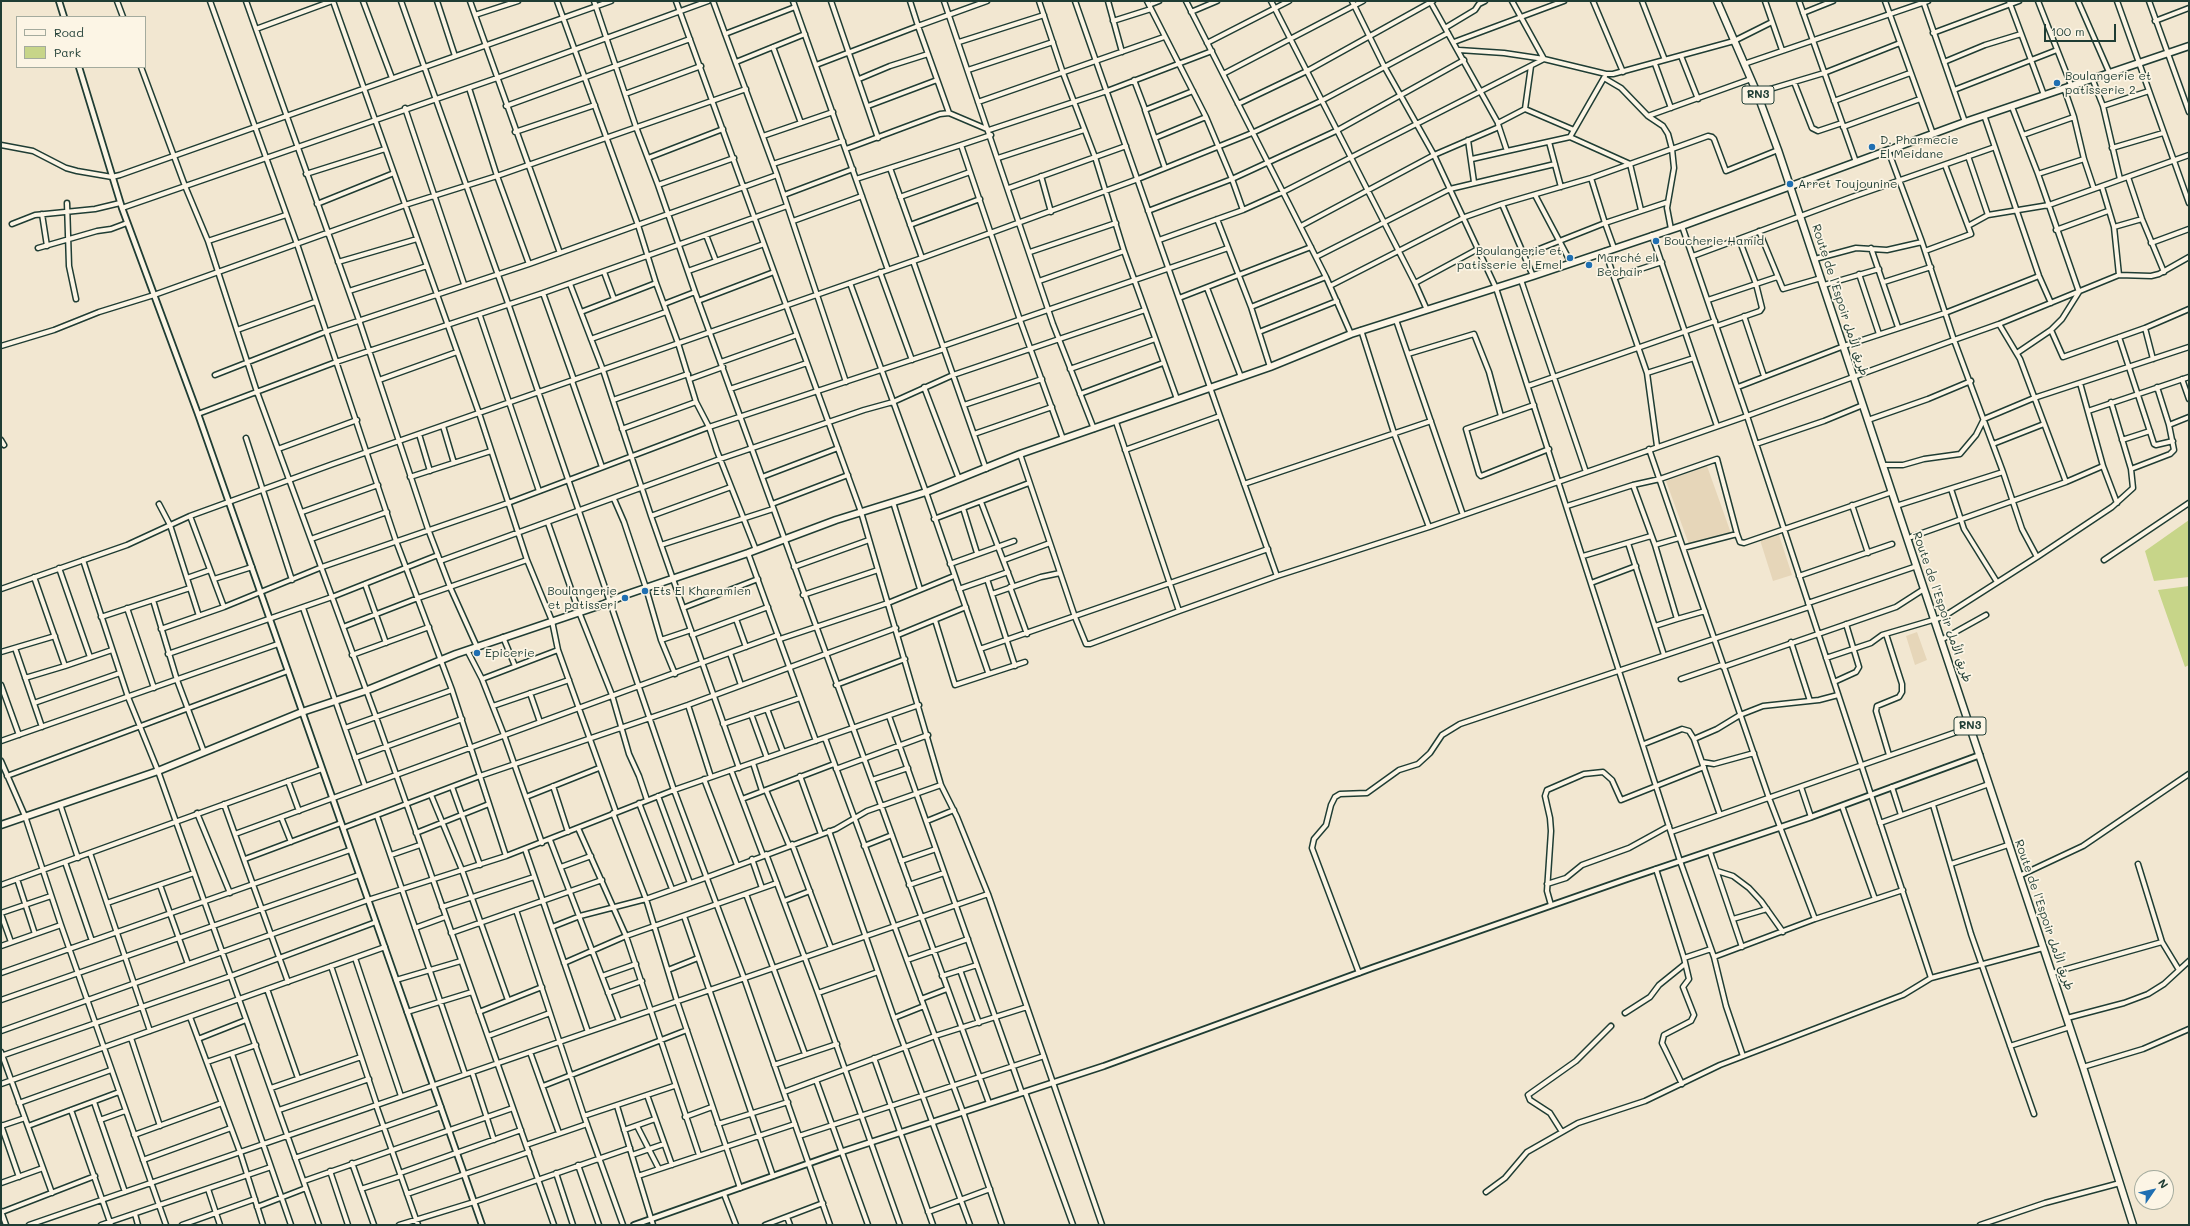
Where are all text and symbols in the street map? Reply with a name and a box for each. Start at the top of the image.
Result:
legend [16,16,146,68]
scale bar [2046,16,2118,42]
text: 100 m [2051,23,2085,39]
text: Road [54,24,84,40]
text: Park [54,44,81,60]
place label: Boulangerie et patisserie 2 [2065,69,2151,97]
marker: Boulangerie et patisserie 2 [2052,78,2062,88]
road number: RN3 [1742,86,1774,104]
place label: D. Pharmecie El Meidane [1880,133,1958,161]
marker: D. Pharmecie El Meidane [1867,142,1877,152]
place label: Arret Toujounine [1798,177,1897,191]
marker: Arret Toujounine [1785,179,1795,189]
street label: Route de l’Espoir طريق الأمل [1809,222,1871,378]
place label: Boucherie Hamid [1664,234,1764,248]
marker: Boucherie Hamid [1651,236,1661,246]
place label: Boulangerie et patisserie el Emel [1457,244,1562,272]
place label: Marché el Bechair [1597,251,1656,279]
marker: Boulangerie et patisserie el Emel [1565,253,1575,263]
marker: Marché el Bechair [1584,260,1594,270]
street label: Route de l’Espoir طريق الأمل [1909,530,1975,684]
place label: Boulangerie et patisseri [547,584,617,612]
place label: Ets El Kharamien [653,584,751,598]
marker: Ets El Kharamien [640,586,650,596]
marker: Boulangerie et patisseri [620,593,630,603]
place label: Epicerie [485,646,535,660]
marker: Epicerie [472,648,482,658]
road number: RN3 [1954,717,1986,735]
street label: Route de l’Espoir طريق الأمل [2011,838,2077,992]
north arrow [2134,1170,2174,1210]
text: N [2155,1176,2172,1191]

